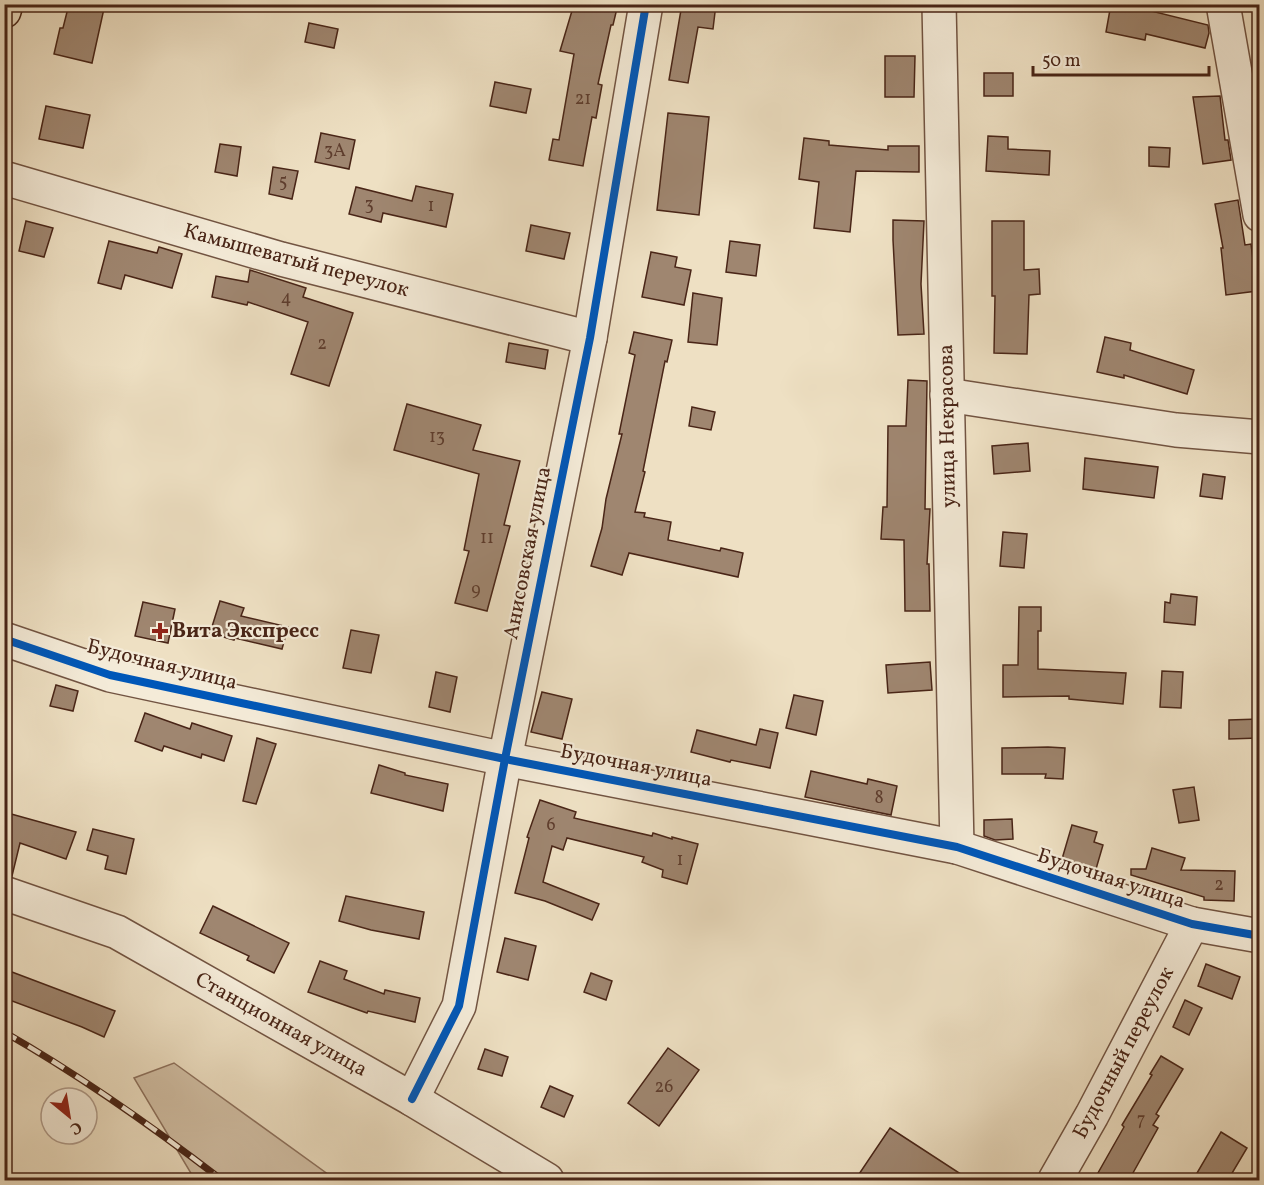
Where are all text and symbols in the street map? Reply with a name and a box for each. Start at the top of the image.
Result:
scale bar [1033,39,1208,77]
text: 50 m [1042,49,1081,74]
house number: 21 [575,87,591,112]
house number: 3А [324,139,346,164]
house number: 5 [279,170,287,195]
house number: 3 [364,193,374,218]
house number: 1 [428,194,434,219]
street label: Камышеватый переулок [180,217,412,305]
house number: 4 [281,286,291,311]
house number: 2 [317,332,327,357]
street label: улица Некрасова [932,344,964,508]
house number: 13 [429,425,445,450]
street label: Анисовская улица [497,464,559,642]
house number: 11 [480,526,494,551]
house number: 9 [471,578,481,603]
place label: Вита Экспресс [172,617,319,646]
marker: Вита Экспресс [153,624,167,638]
street label: Будочная улица [84,632,240,698]
street label: Будочная улица [558,737,714,795]
house number: 8 [874,786,884,811]
house number: 6 [546,813,556,838]
street label: Будочная улица [1033,841,1189,917]
house number: 1 [677,848,683,873]
house number: 2 [1214,873,1224,898]
street label: Будочный переулок [1066,962,1182,1144]
street label: Станционная улица [190,966,372,1084]
house number: 26 [655,1075,673,1100]
north arrow [39,1086,99,1146]
house number: 7 [1137,1108,1145,1133]
text: С [66,1115,85,1139]

